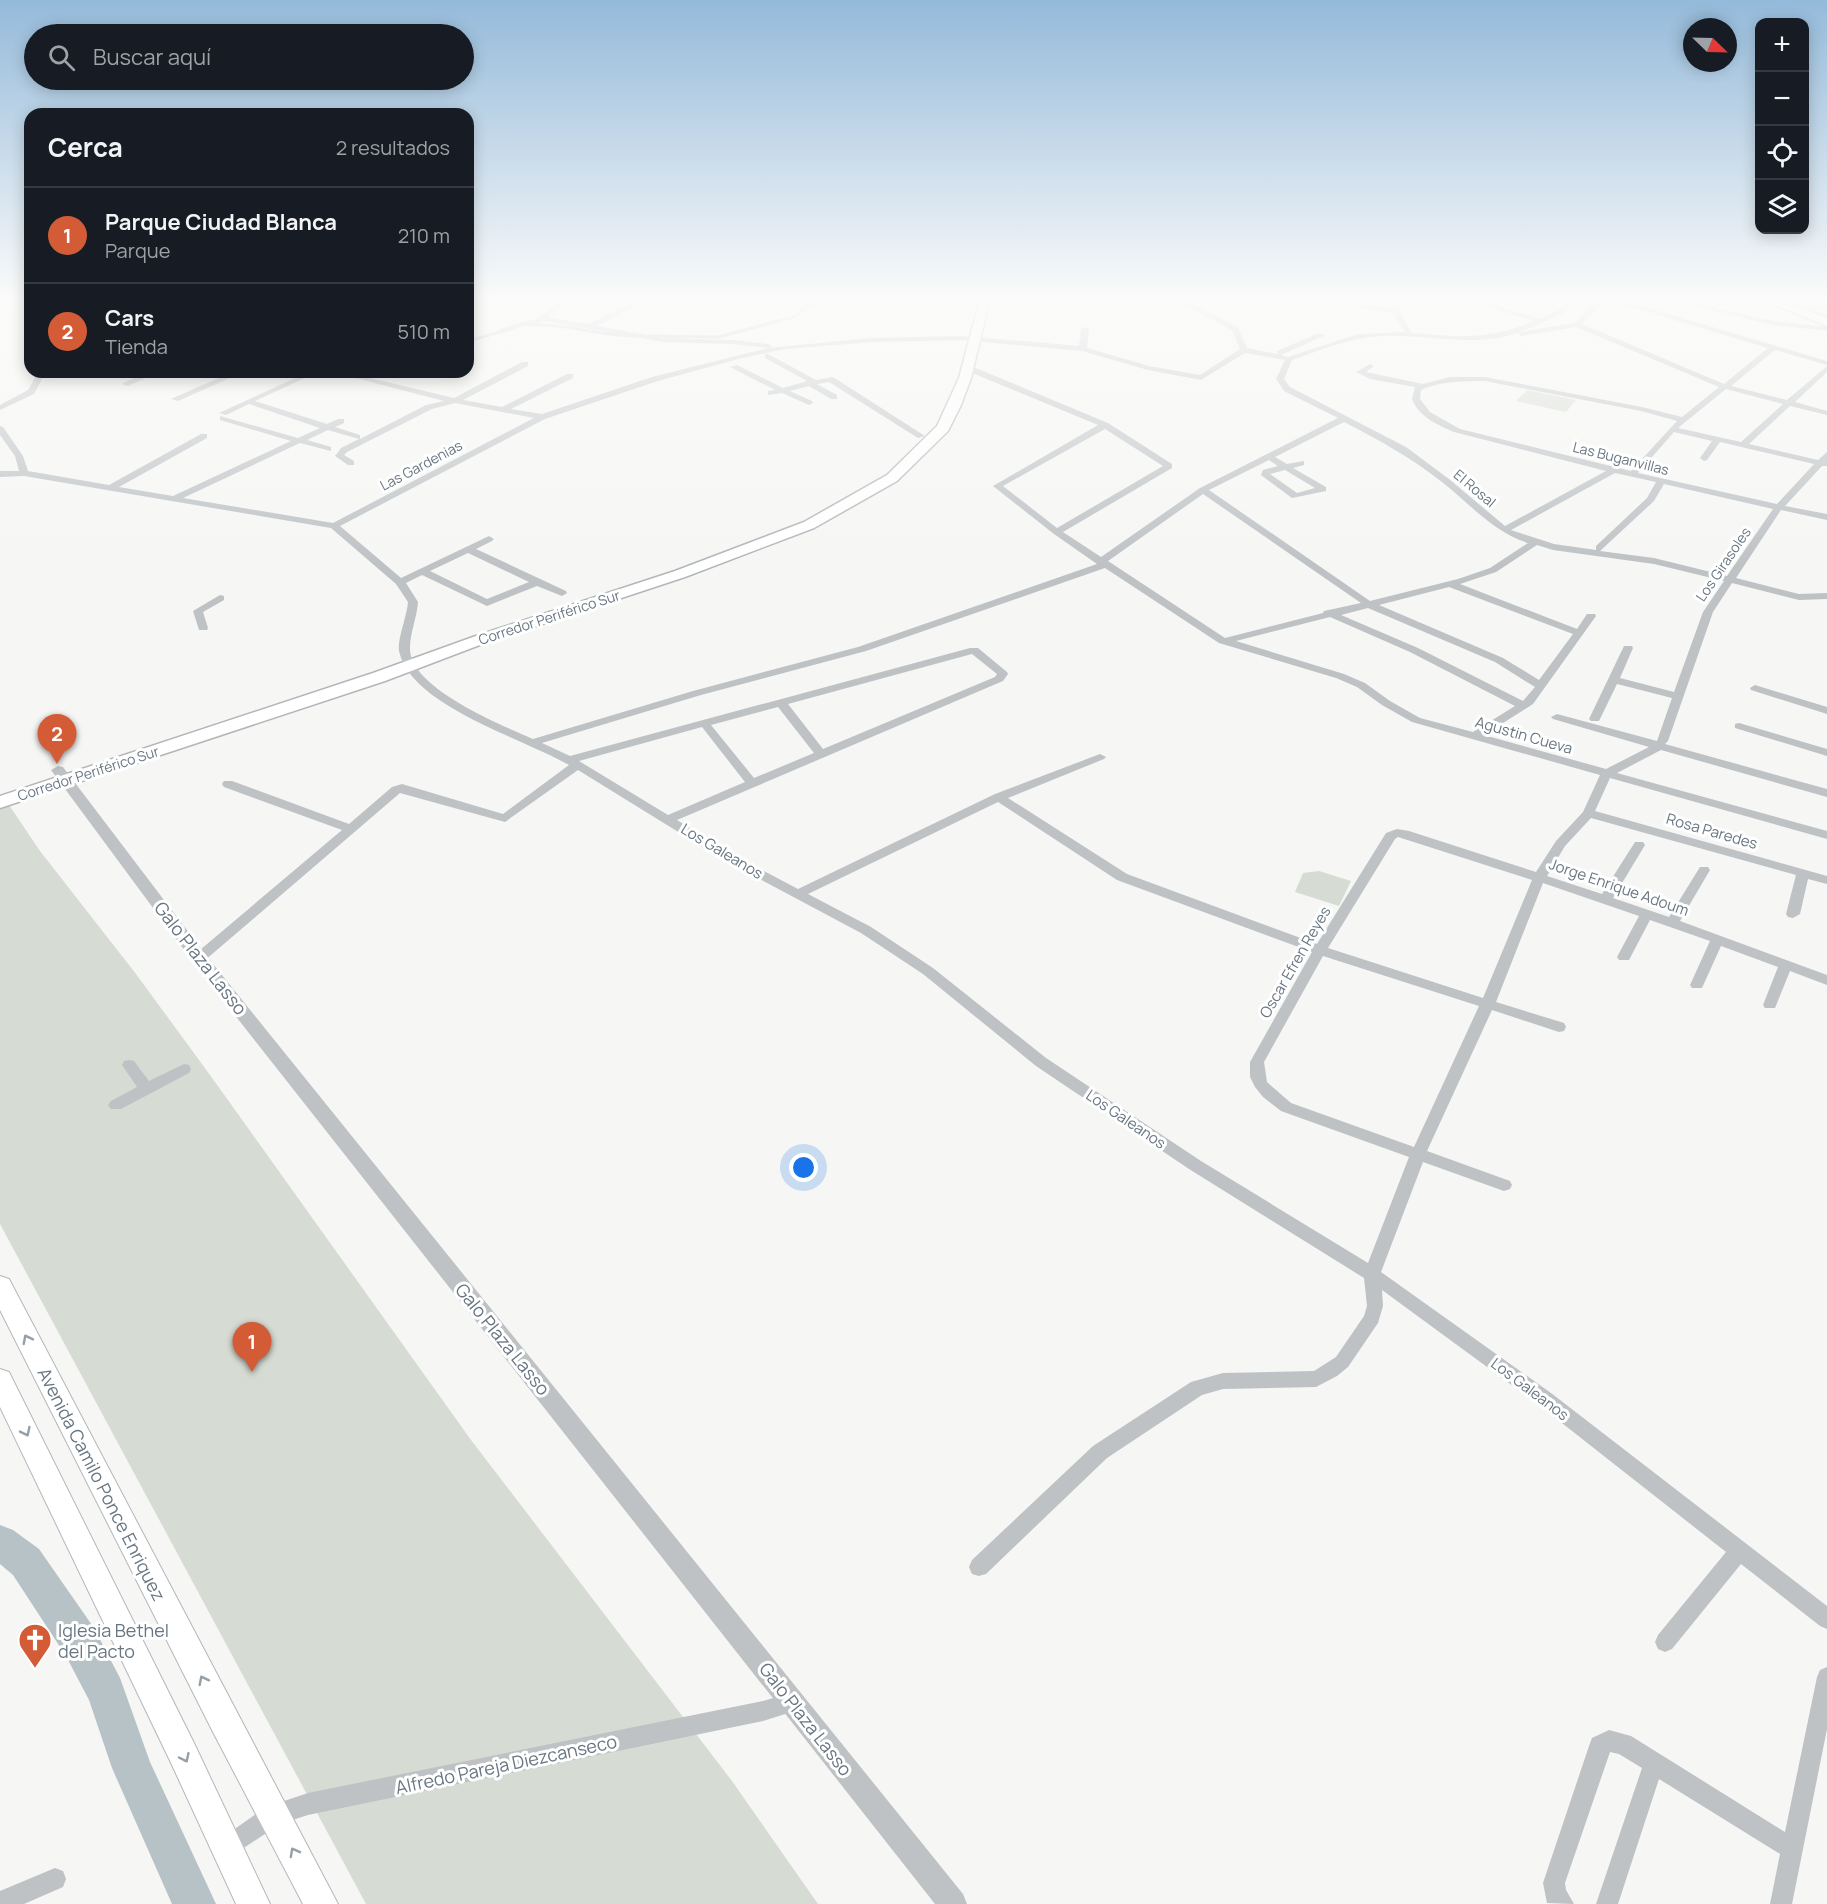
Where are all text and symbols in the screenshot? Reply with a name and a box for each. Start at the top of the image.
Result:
north arrow [1683,18,1737,72]
map controls [1755,18,1809,234]
button: + [1755,18,1809,72]
search box [24,24,474,90]
icon: search [45,41,78,74]
text: Buscar aquí [93,42,211,72]
button: − [1755,72,1809,126]
button: locate [1755,126,1809,180]
text: Cerca [48,129,123,165]
text: 2 resultados [336,134,450,161]
button: layers [1755,180,1809,234]
text: Parque Ciudad Blanca [105,207,337,237]
text: 1 [63,222,72,249]
text: 210 m [398,222,450,249]
text: Parque [105,237,170,264]
text: Cars [105,303,154,333]
text: 2 [62,318,73,345]
text: 510 m [397,318,450,345]
text: Tienda [105,333,168,360]
street label: Las Gardenias [377,435,465,495]
street label: Las Buganvillas [1571,437,1671,479]
street label: El Rosal [1450,465,1500,511]
street label: Los Girasoles [1691,523,1755,605]
street label: Corredor Periférico Sur [476,585,622,649]
street label: Agustin Cueva [1473,711,1575,759]
pin: 2 [38,714,76,764]
street label: Corredor Periférico Sur [15,741,161,805]
street label: Rosa Paredes [1664,808,1760,854]
street label: Los Galeanos [677,818,767,884]
street label: Jorge Enrique Adoum [1546,853,1692,921]
street label: Galo Plaza Lasso [149,896,253,1020]
street label: Oscar Efren Reyes [1254,902,1336,1022]
street label: Los Galeanos [1082,1085,1170,1154]
your location [789,1153,818,1182]
street label: Galo Plaza Lasso [450,1278,556,1400]
pin: 1 [232,1322,272,1372]
one-way arrow [23,1334,34,1345]
street label: Los Galeanos [1487,1353,1573,1425]
street label: Avenida Camilo Ponce Enriquez [33,1363,171,1605]
one-way arrow [18,1426,30,1437]
place label: Iglesia Bethel del Pacto [58,1618,169,1663]
church icon: Iglesia Bethel del Pacto [17,1622,53,1669]
street label: Galo Plaza Lasso [754,1657,858,1781]
one-way arrow [198,1675,210,1686]
street label: Alfredo Pareja Diezcanseco [393,1729,619,1799]
one-way arrow [178,1752,190,1763]
one-way arrow [290,1848,301,1859]

